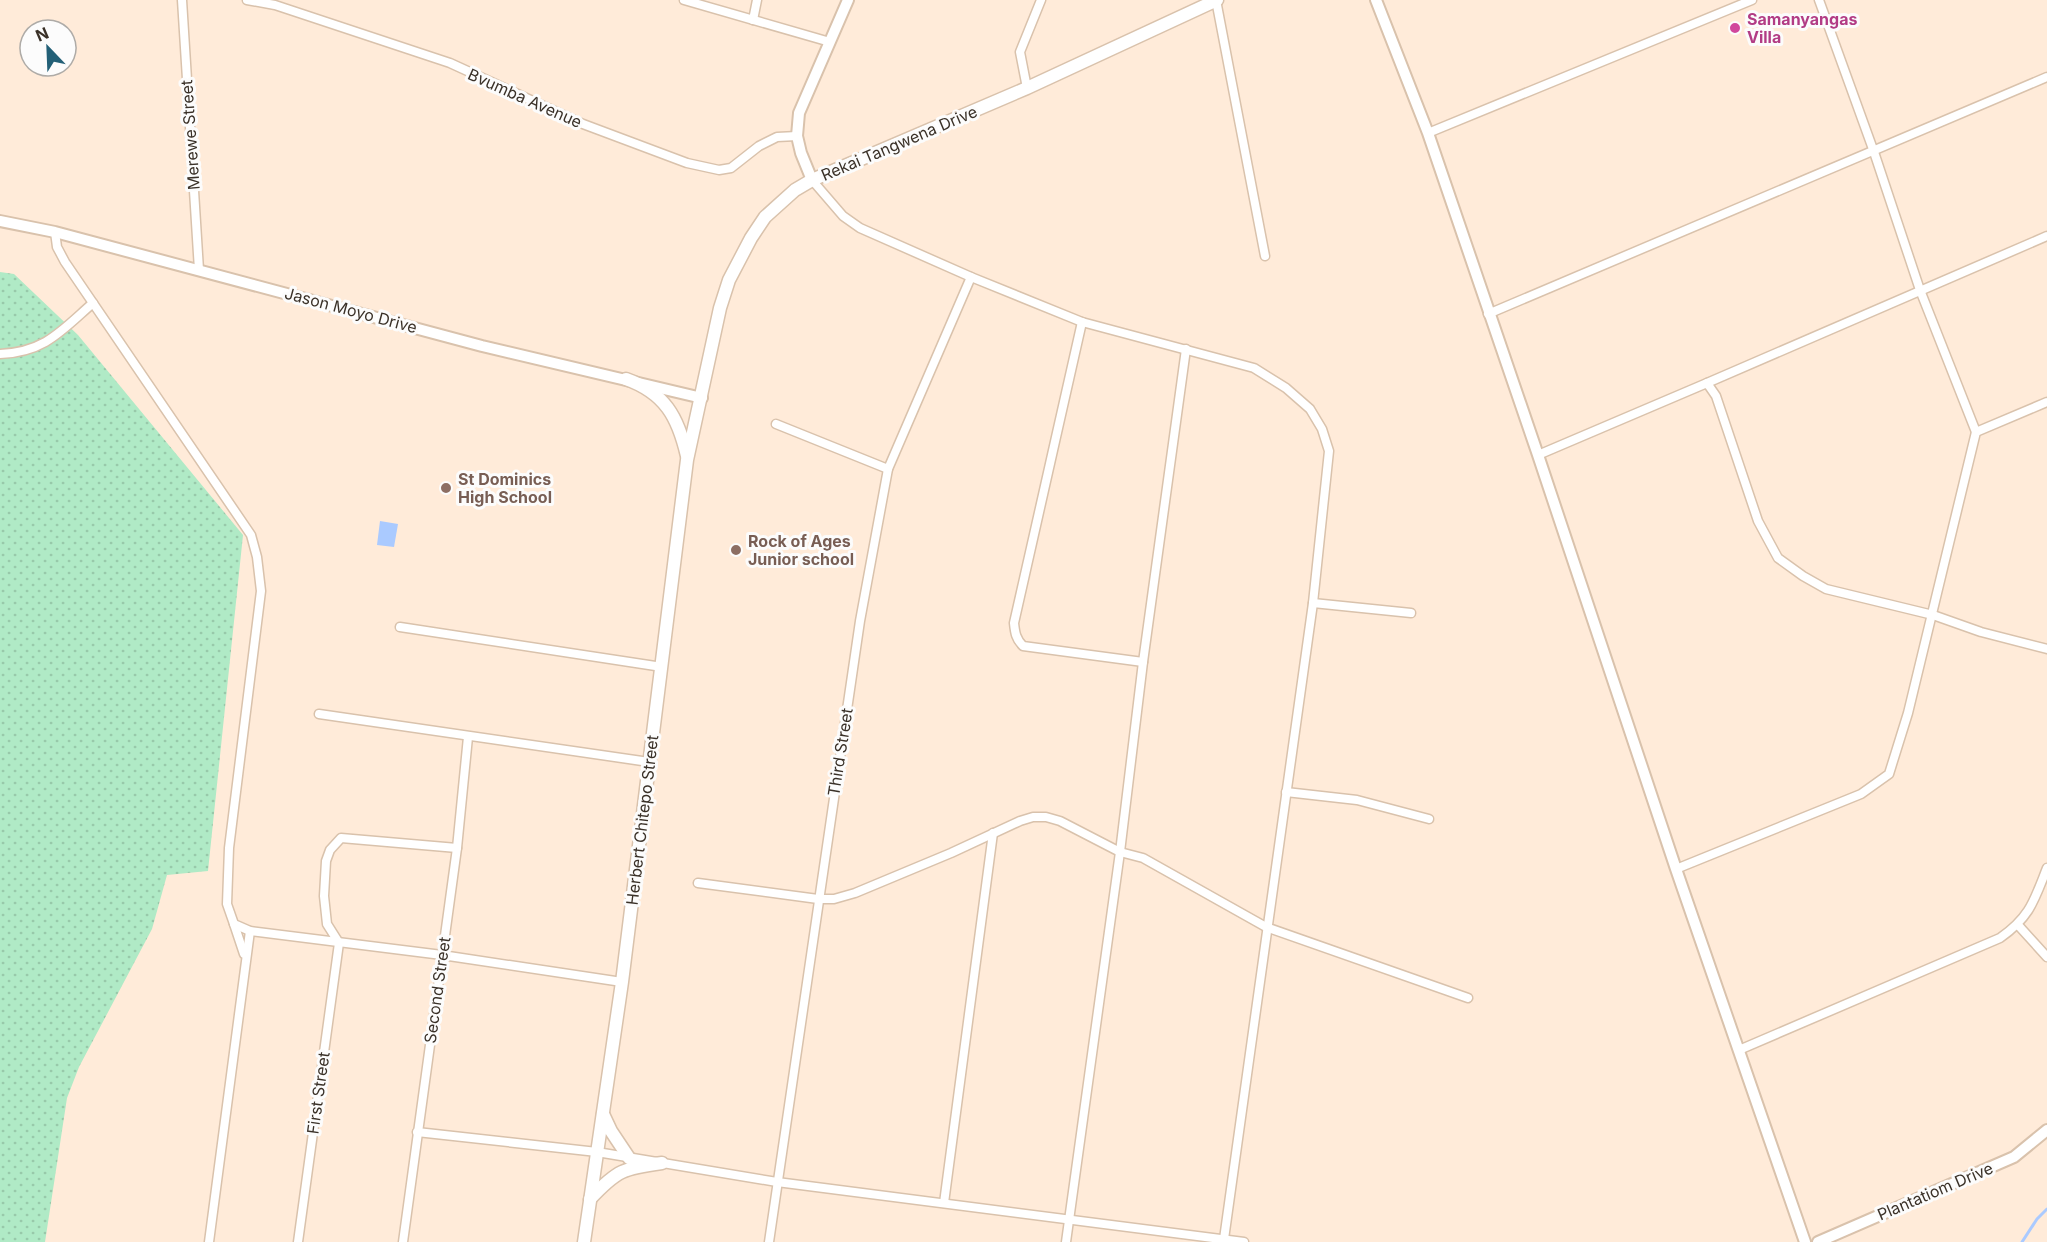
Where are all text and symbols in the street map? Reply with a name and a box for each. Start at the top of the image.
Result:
place label: Samanyangas Villa [1747,9,1857,47]
north arrow [18,18,78,78]
marker: Samanyangas Villa [1728,21,1742,35]
text: N [33,23,52,46]
street label: Bvumba Avenue [465,64,585,132]
street label: Merewe Street [176,79,204,191]
street label: Rekai Tangwena Drive [818,101,980,185]
street label: Jason Moyo Drive [283,283,419,337]
place label: St Dominics High School [458,469,552,507]
marker: St Dominics High School [439,481,453,495]
place label: Rock of Ages Junior school [748,531,854,569]
marker: Rock of Ages Junior school [729,543,743,557]
street label: Third Street [823,707,857,797]
street label: Herbert Chitepo Street [622,734,662,906]
street label: Second Street [420,936,454,1044]
street label: First Street [302,1051,334,1135]
street label: Plantatiom Drive [1874,1158,1996,1224]

